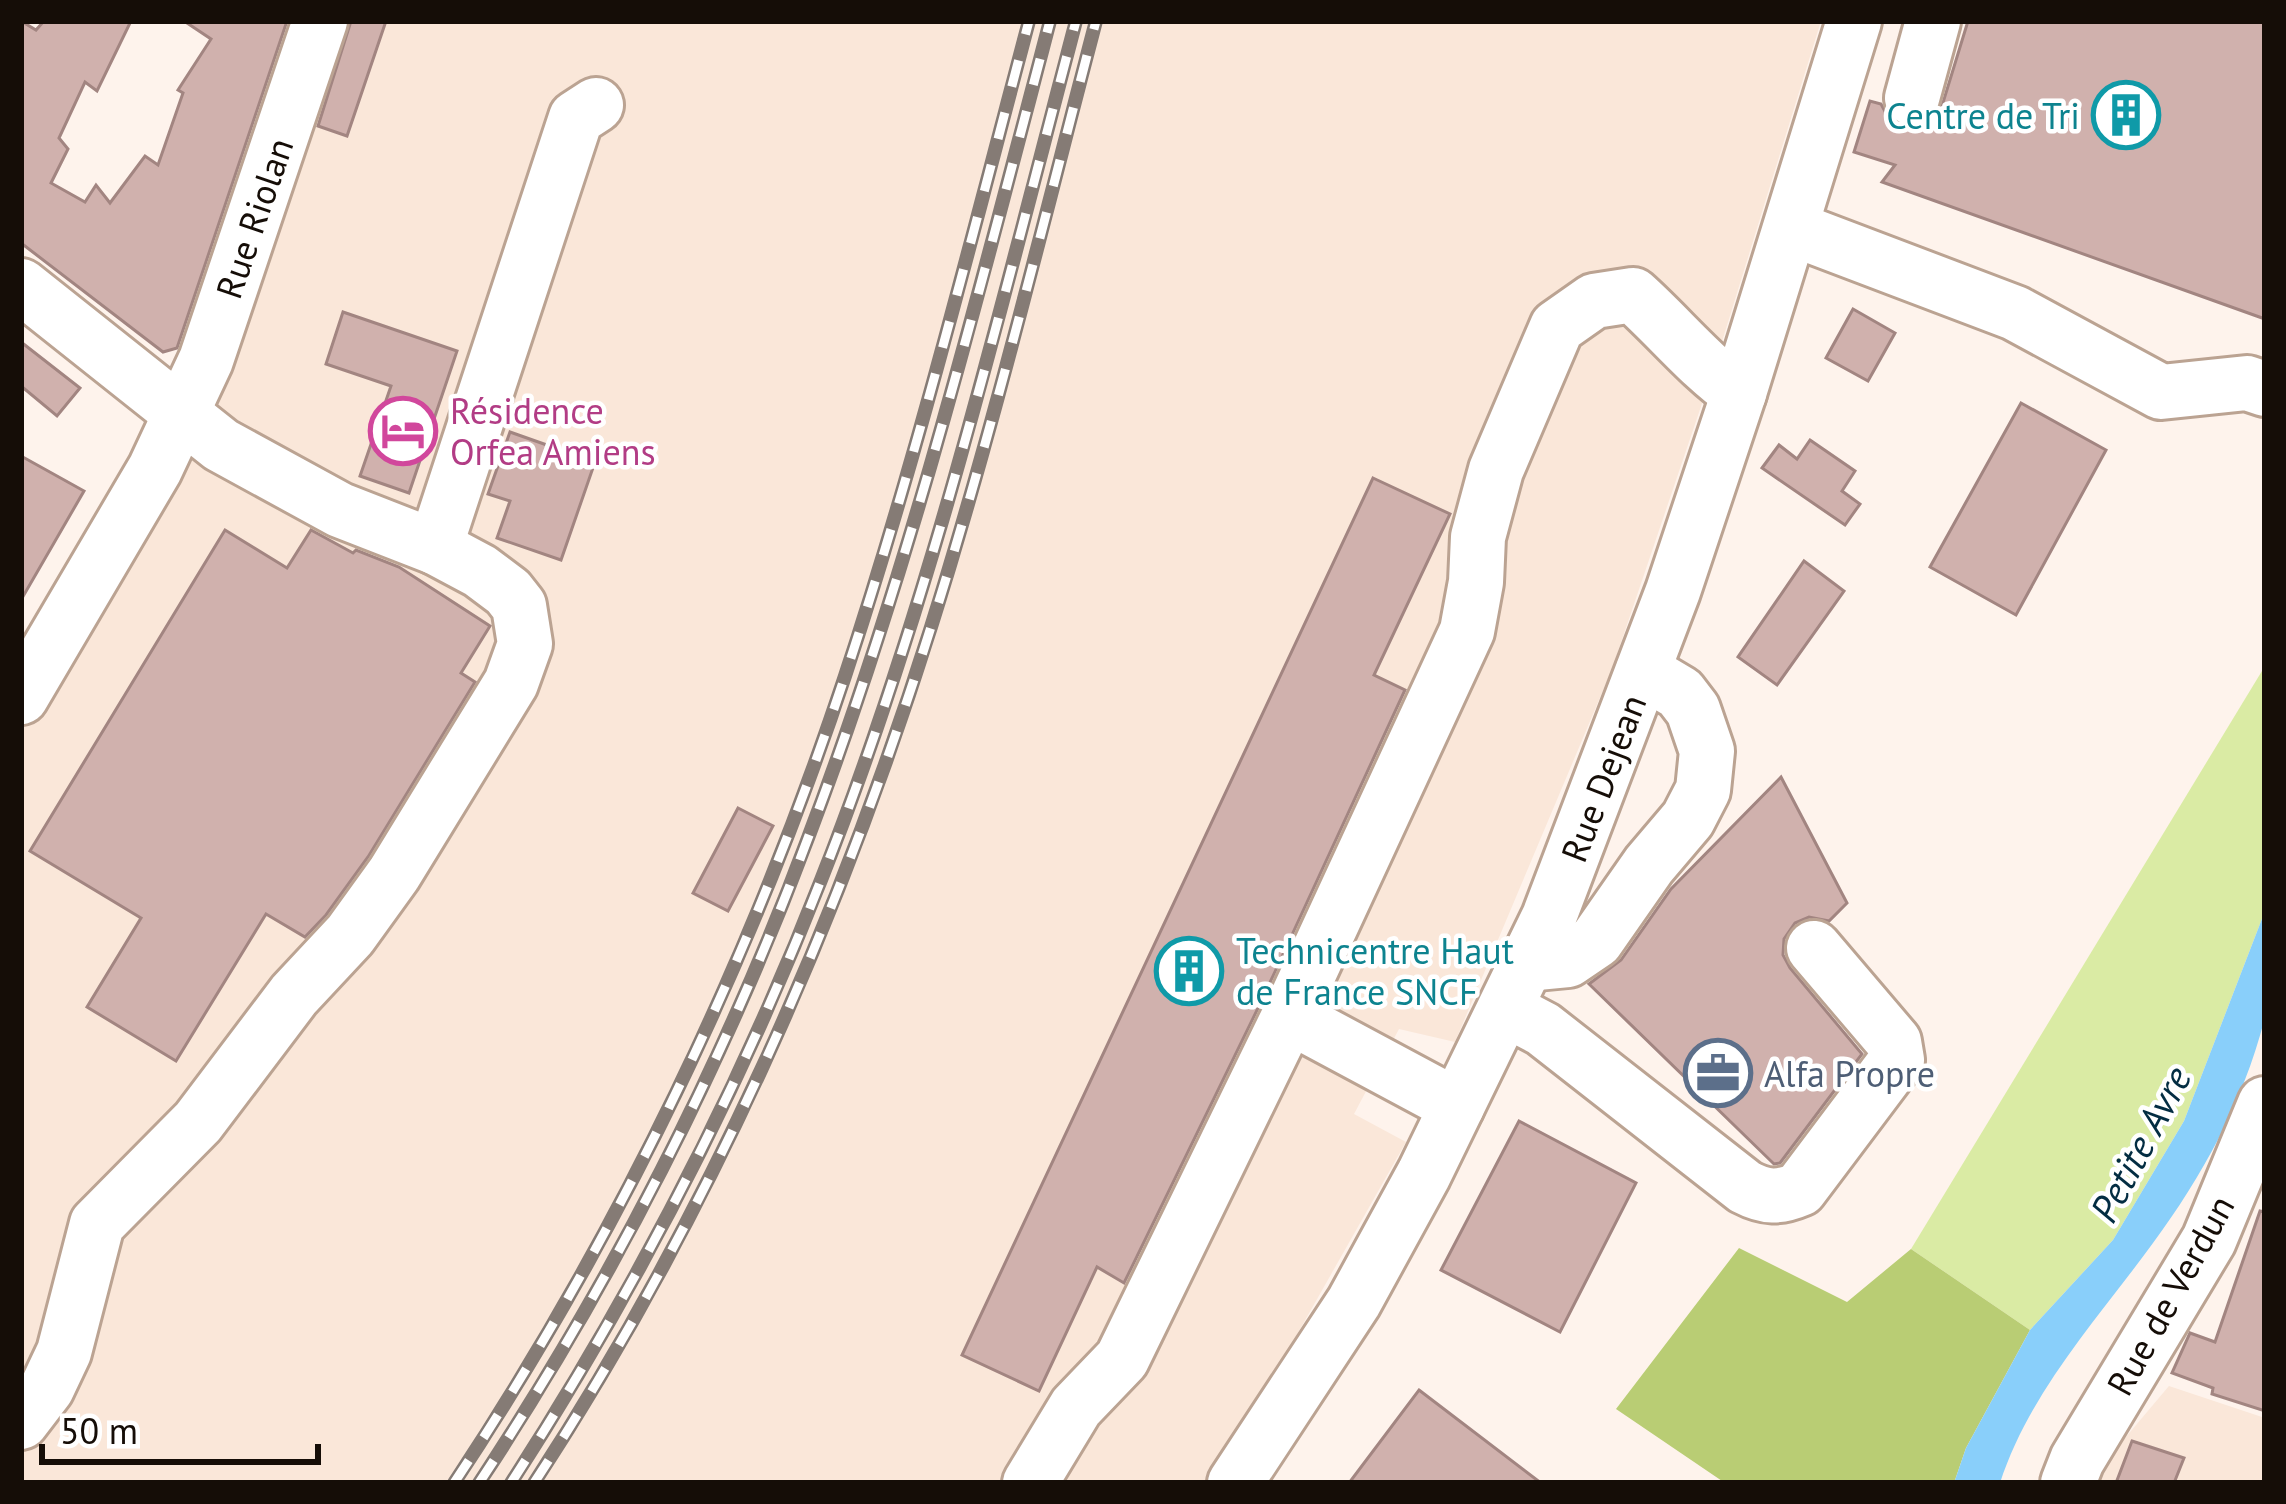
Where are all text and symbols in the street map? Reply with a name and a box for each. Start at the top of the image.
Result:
building icon: Centre de Tri [2091,80,2161,150]
place label: Centre de Tri [1886,92,2080,139]
street label: Rue Riolan [205,131,303,305]
place label: Résidence Orfea Amiens [450,387,656,475]
hotel icon: Résidence Orfea Amiens [368,396,438,466]
street label: Rue Dejean [1550,688,1656,868]
place label: Technicentre Haut de France SNCF [1236,927,1514,1015]
building icon: Technicentre Haut de France SNCF [1154,936,1224,1006]
office icon: Alfa Propre [1683,1038,1753,1108]
place label: Alfa Propre [1764,1050,1935,1097]
water label: Petite Avre [2078,1057,2202,1231]
street label: Rue de Verdun [2096,1187,2244,1403]
scale bar [42,1390,318,1464]
text: 50 m [60,1407,138,1454]

